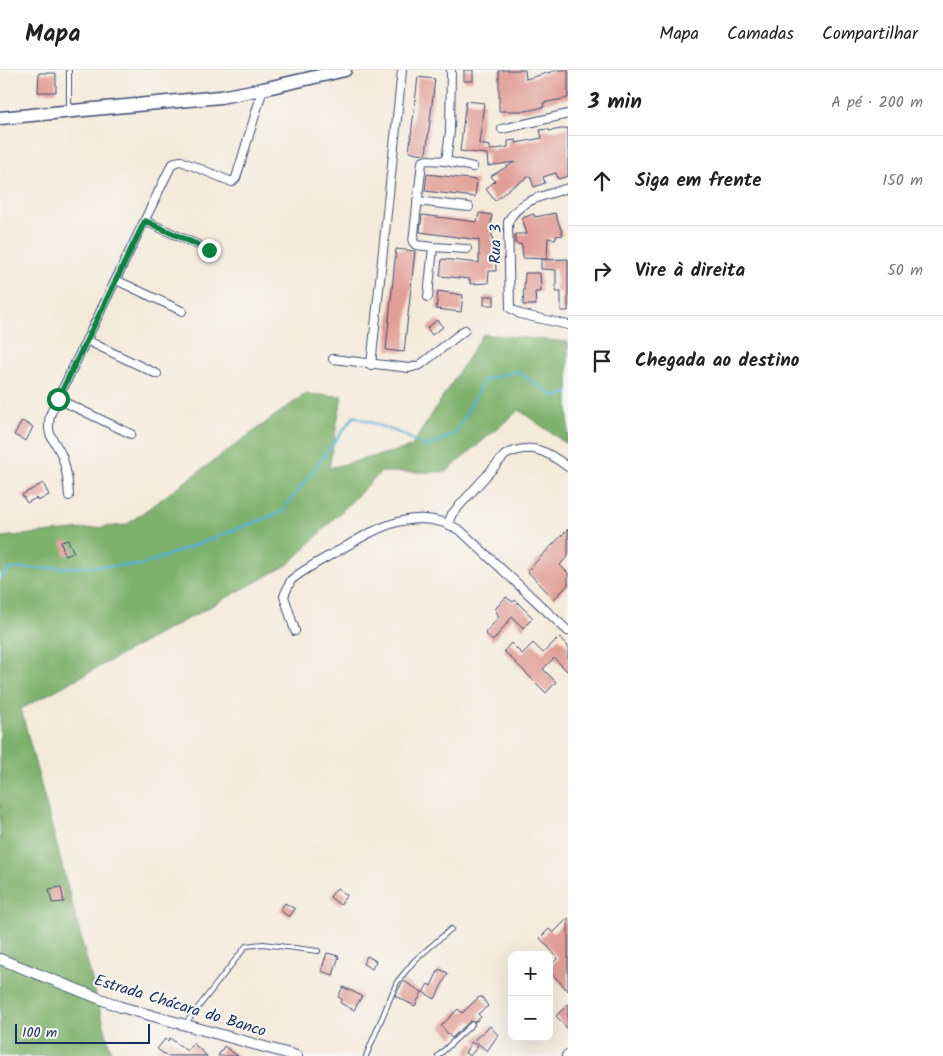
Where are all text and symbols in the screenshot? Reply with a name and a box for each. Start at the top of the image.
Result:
text: Mapa [25,15,81,54]
text: Mapa [659,20,699,49]
text: Camadas [727,20,794,49]
text: Compartilhar [822,20,918,49]
text: 3 min [588,86,642,119]
text: A pé · 200 m [831,90,923,115]
text: Siga em frente [635,166,762,196]
icon: ahead [588,167,616,195]
text: 150 m [882,168,923,193]
street label: Rua 3 [483,224,509,264]
route end [198,239,221,262]
text: Vire à direita [635,256,745,286]
icon: right [588,257,616,285]
text: 50 m [887,258,923,283]
text: Chegada ao destino [635,346,800,376]
icon: arrive [588,347,616,375]
route start [47,388,70,411]
map controls [508,951,553,1041]
button: + [508,951,553,996]
street label: Estrada Chácara do Banco [91,968,269,1044]
button: − [508,996,553,1041]
scale bar [15,1021,150,1044]
text: 100 m [22,1022,57,1044]

